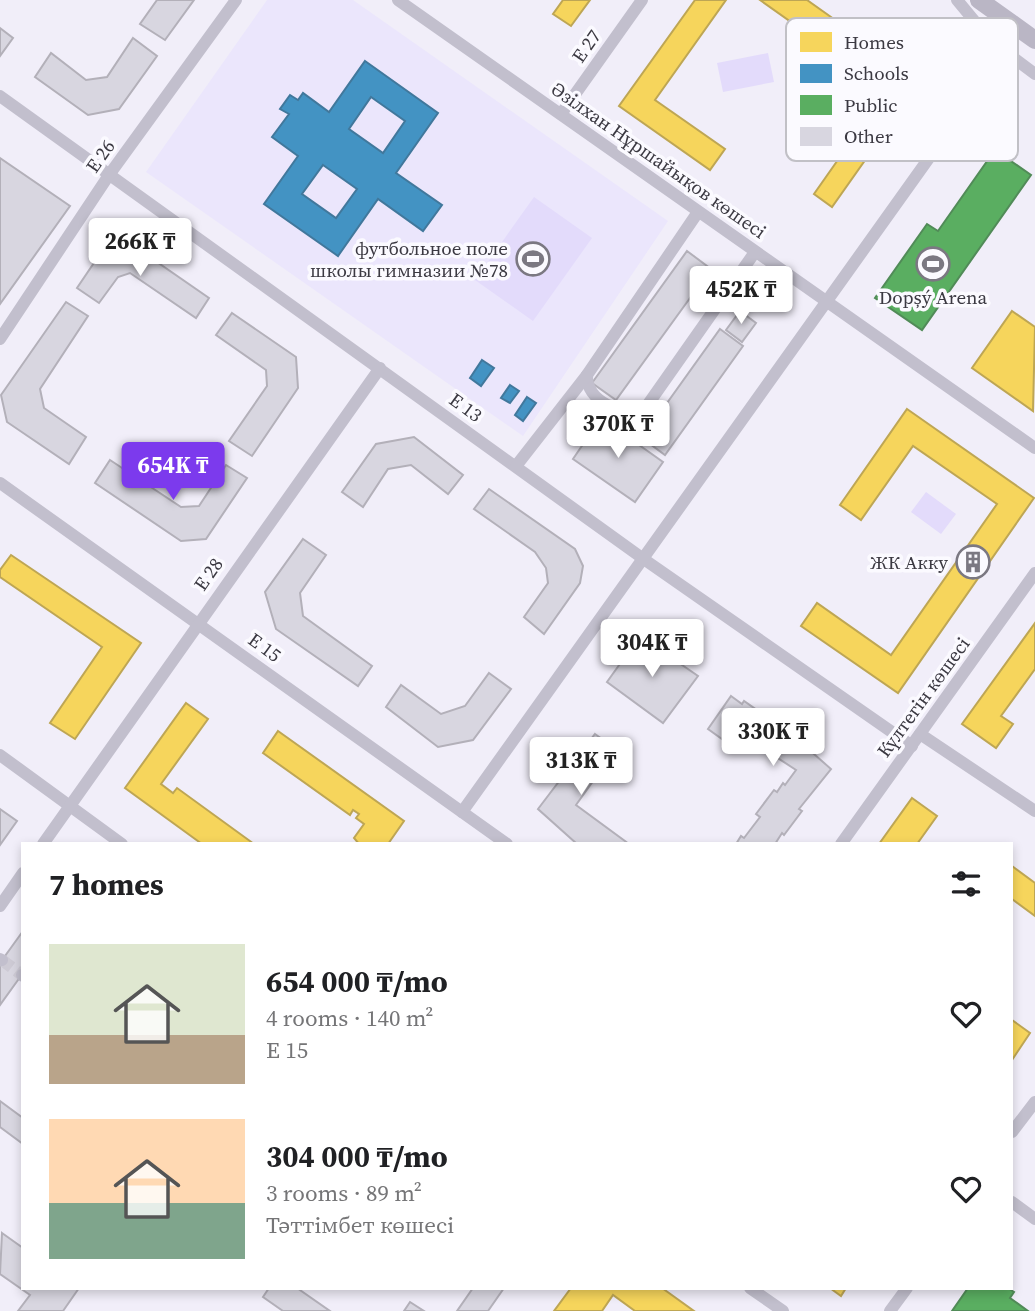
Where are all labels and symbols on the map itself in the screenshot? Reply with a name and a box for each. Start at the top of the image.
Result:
legend [786,18,1018,161]
street label: E 27 [565,24,607,68]
text: Homes [844,29,904,55]
text: Schools [844,60,909,86]
street label: Әзілхан Нұршайықов көшесі [546,76,772,244]
text: Public [844,92,898,118]
text: Other [844,123,893,149]
street label: E 26 [79,134,121,178]
pin: 266K ₸ [83,218,197,278]
place label: футбольное поле школы гимназии №78 [310,235,508,283]
sports icon: футбольное поле школы гимназии №78 [514,240,552,278]
sports icon: Dopșý Arena [914,245,952,283]
pin: 452K ₸ [684,266,798,326]
place label: Dopșý Arena [879,284,988,310]
street label: E 13 [444,386,488,428]
pin: 370K ₸ [561,400,675,460]
pin: 654K ₸ [116,442,230,502]
building icon: ЖК Акку [954,543,992,581]
place label: ЖК Акку [870,549,948,575]
street label: E 28 [187,552,229,596]
pin: 304K ₸ [595,620,709,679]
street label: E 15 [243,626,287,668]
street label: Күлтегін көшесі [871,631,976,762]
pin: 330K ₸ [716,708,830,768]
pin: 313K ₸ [524,738,638,797]

